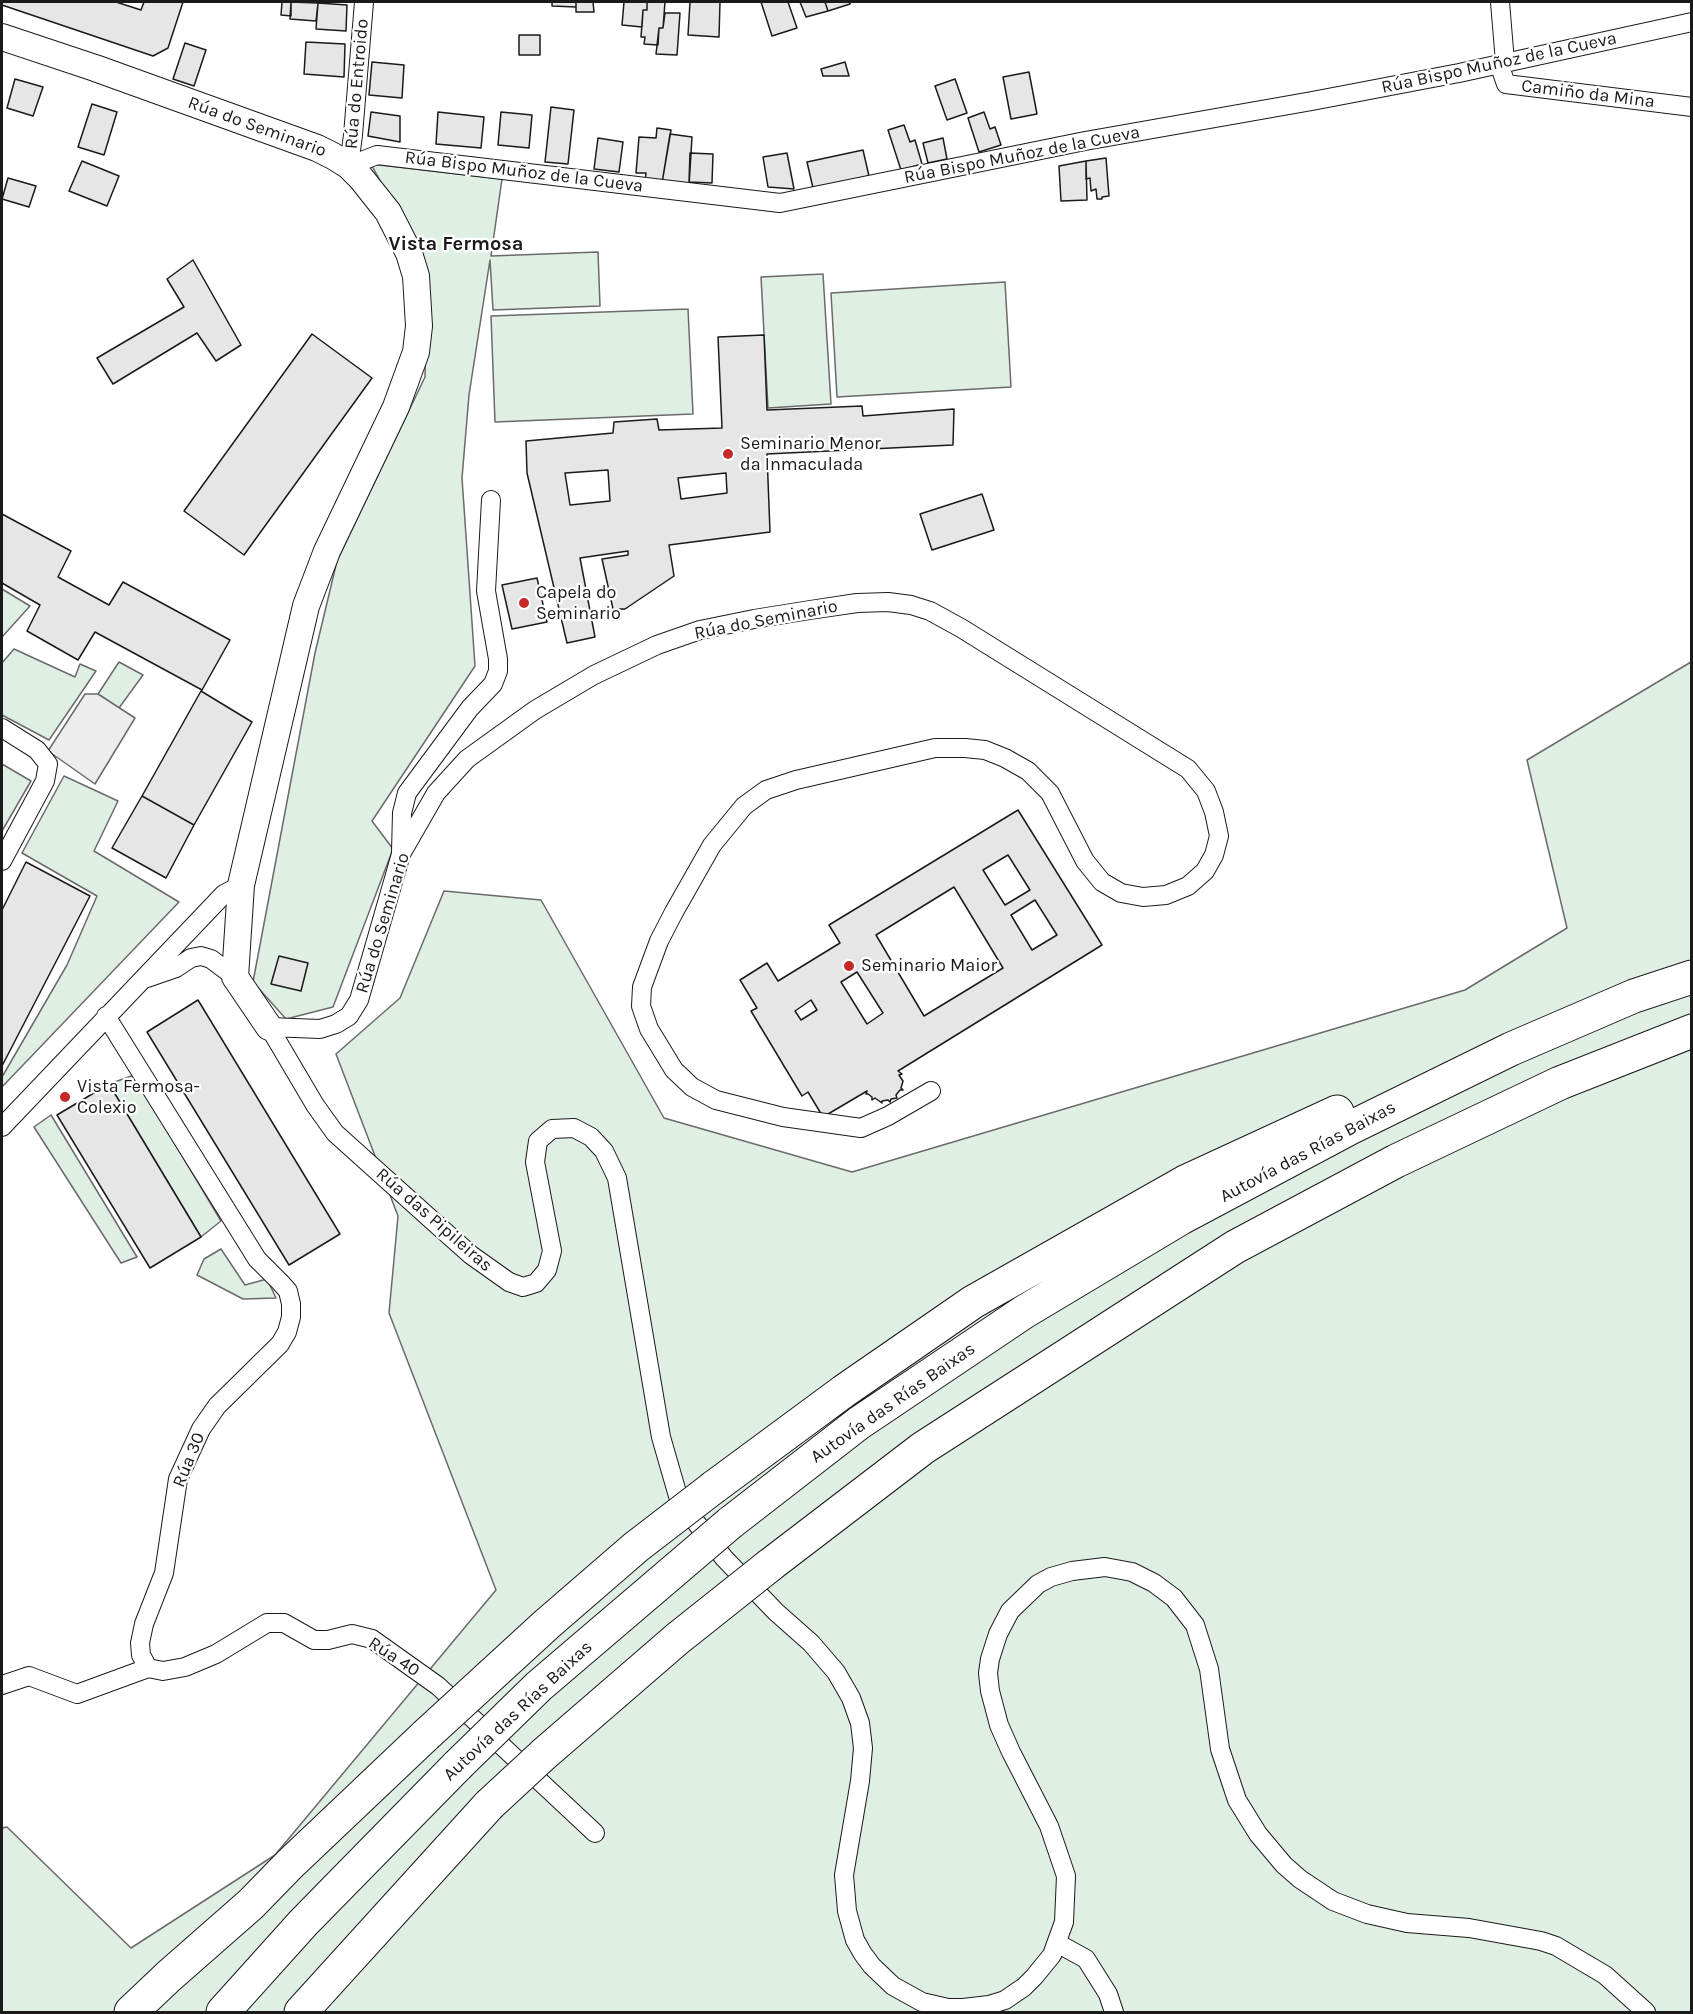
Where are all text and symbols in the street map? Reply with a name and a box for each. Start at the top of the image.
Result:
street label: Rúa do Entroido [341,18,373,150]
street label: Rúa Bispo Muñoz de la Cueva [1379,27,1619,99]
street label: Camiño da Mina [1520,75,1656,113]
street label: Rúa do Seminario [185,92,329,162]
street label: Rúa Bispo Muñoz de la Cueva [902,122,1142,188]
street label: Rúa Bispo Muñoz de la Cueva [404,147,644,197]
district label: Vista Fermosa [388,232,524,256]
place label: Seminario Menor da Inmaculada [740,433,881,476]
marker: Seminario Menor da Inmaculada [721,447,735,461]
place label: Capela do Seminario [536,582,621,624]
street label: Rúa do Seminario [692,595,840,645]
marker: Capela do Seminario [517,596,531,610]
street label: Rúa do Seminario [351,850,415,996]
place label: Seminario Maior [861,955,997,977]
marker: Seminario Maior [842,959,856,973]
place label: Vista Fermosa- Colexio [77,1076,200,1118]
marker: Vista Fermosa- Colexio [58,1090,72,1104]
street label: Autovía das Rías Baixas [1216,1096,1400,1208]
street label: Rúa das Pipileiras [371,1164,497,1276]
street label: Autovía das Rías Baixas [807,1338,979,1468]
street label: Rúa 30 [168,1429,210,1491]
street label: Rúa 40 [364,1632,424,1682]
street label: Autovía das Rías Baixas [439,1636,597,1786]

